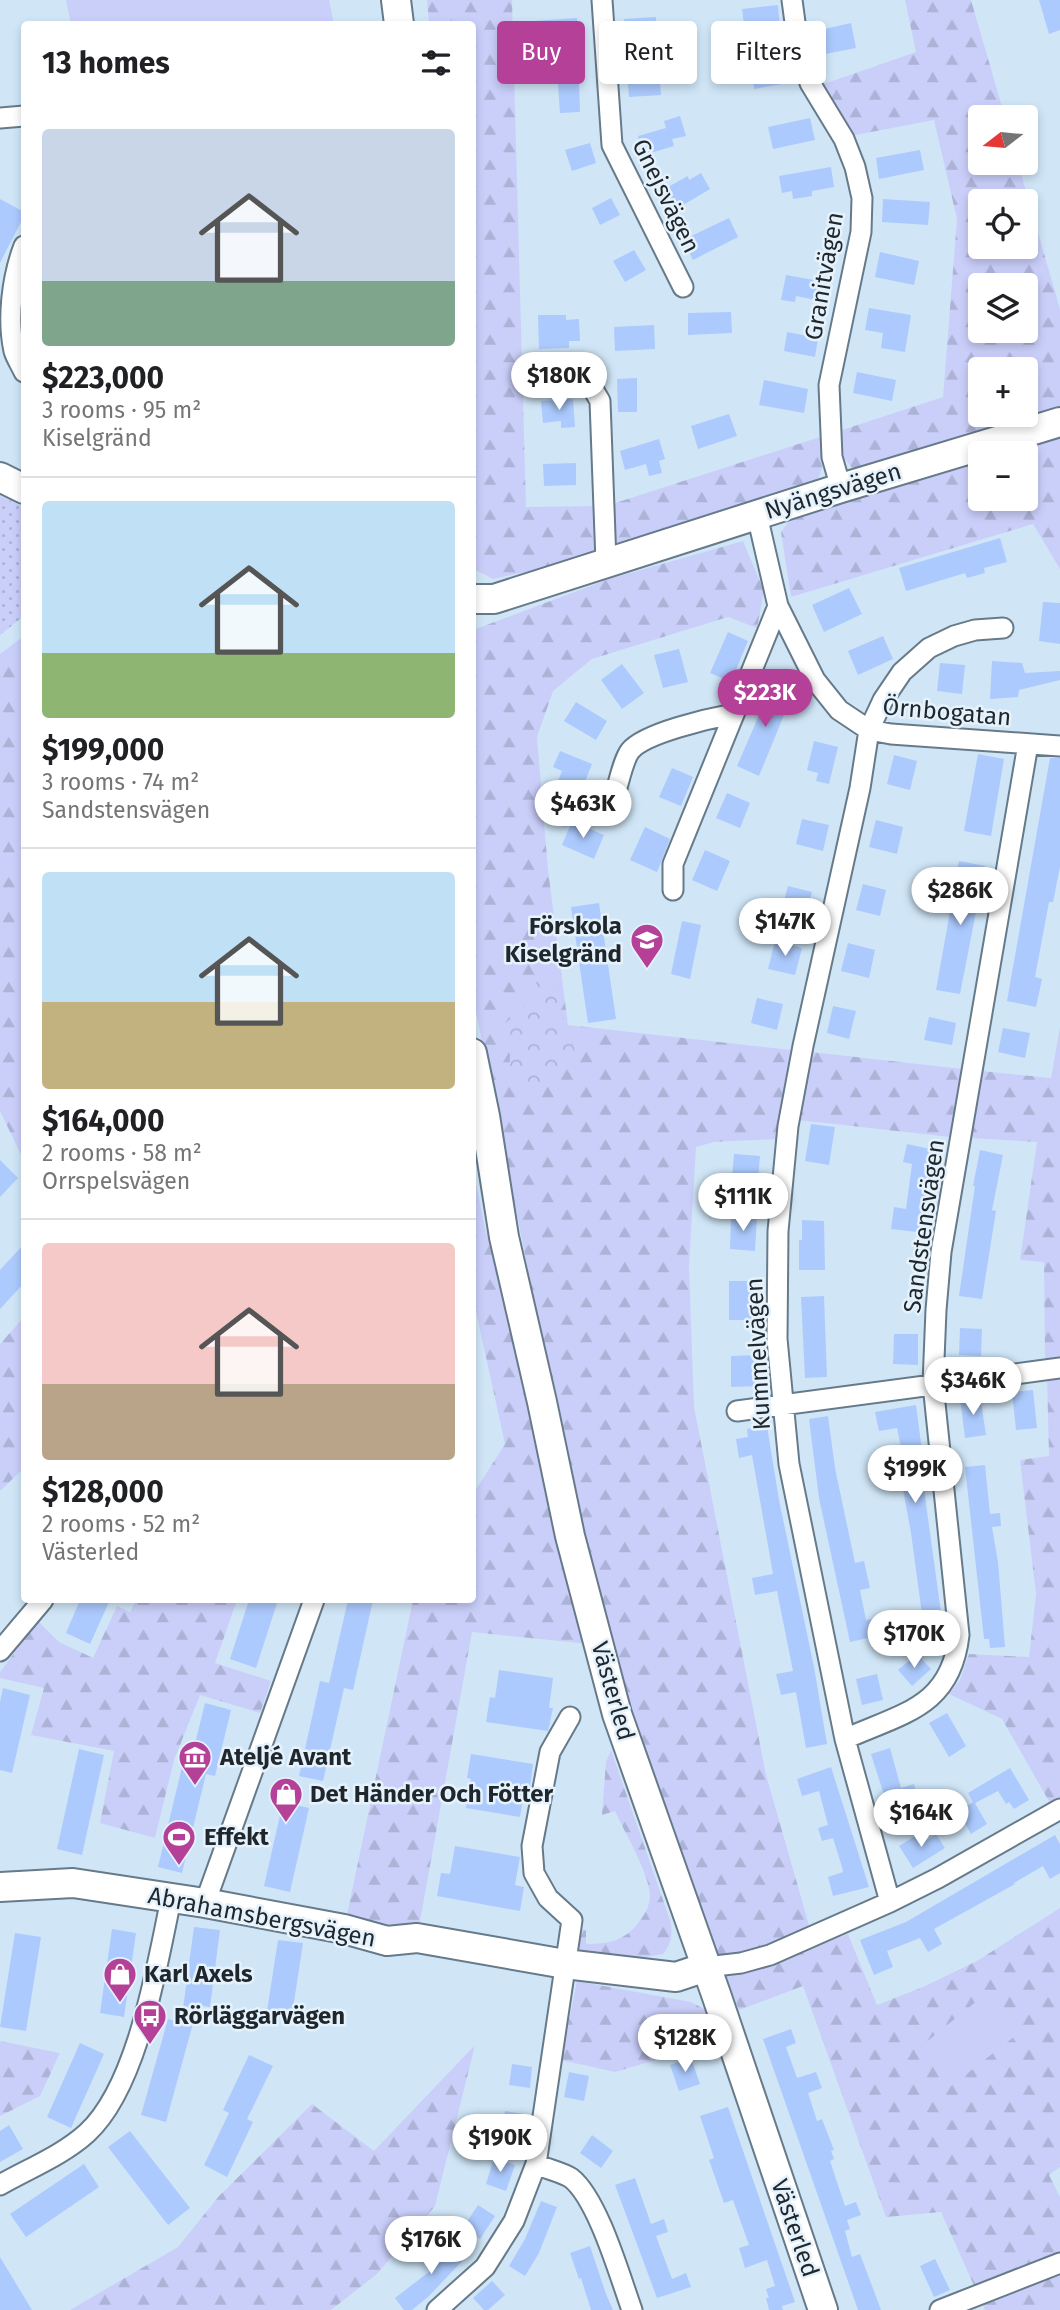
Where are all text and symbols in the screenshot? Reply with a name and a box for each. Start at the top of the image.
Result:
chip: Buy [497,21,585,84]
chip: Rent [599,21,697,84]
chip: Filters [711,21,826,84]
icon: filters [417,44,455,82]
text: 13 homes [42,45,170,81]
north arrow [968,105,1038,175]
map controls [968,105,1038,511]
street label: Gnejsvägen [626,134,706,258]
icon: home [186,175,312,301]
button: locate [968,189,1038,259]
street label: Granitvägen [799,210,849,342]
button: layers [968,273,1038,343]
pin: $180K [510,352,608,412]
button: + [968,357,1038,427]
text: $223,000 [42,360,164,396]
text: $180K [527,361,591,389]
text: 3 rooms · 95 m² [42,396,201,424]
text: Kiselgränd [42,424,152,452]
button: − [968,441,1038,511]
street label: Nyängsvägen [761,457,905,525]
icon: home [186,547,312,673]
pin: $223K [716,670,814,729]
text: $223K [734,678,796,706]
street label: Örnbogatan [882,692,1012,732]
text: $199,000 [42,732,164,768]
text: 3 rooms · 74 m² [42,768,199,796]
pin: $463K [534,780,632,840]
text: $463K [551,789,615,817]
text: Sandstensvägen [42,796,210,824]
pin: $286K [911,867,1009,927]
text: $286K [927,876,993,904]
pin: $147K [736,898,834,958]
text: $147K [755,907,815,935]
place label: Förskola Kiselgränd [505,912,622,968]
icon: home [186,918,312,1044]
school or university icon: Förskola Kiselgränd [628,921,666,970]
text: $164,000 [42,1103,165,1139]
street label: Sandstensvägen [898,1137,950,1315]
text: 2 rooms · 58 m² [42,1139,202,1167]
text: Orrspelsvägen [42,1167,190,1195]
pin: $111K [694,1174,792,1233]
text: $111K [714,1182,772,1210]
street label: Kummelvägen [740,1277,776,1431]
icon: home [186,1289,312,1415]
pin: $346K [924,1358,1022,1417]
text: $346K [940,1366,1006,1394]
pin: $199K [866,1446,964,1505]
text: $199K [884,1454,946,1482]
text: $128,000 [42,1474,164,1510]
text: 2 rooms · 52 m² [42,1510,200,1538]
text: Västerled [42,1538,139,1566]
pin: $170K [865,1610,963,1670]
text: $170K [884,1619,945,1647]
street label: Västerled [586,1638,640,1744]
museum icon: Ateljé Avant [176,1738,214,1787]
place label: Ateljé Avant [219,1743,352,1771]
shop icon: Det Händer Och Fötter [267,1775,305,1824]
place label: Det Händer Och Fötter [310,1780,554,1808]
pin: $164K [872,1790,970,1849]
text: $164K [890,1798,953,1826]
sports icon: Effekt [160,1818,198,1867]
place label: Effekt [204,1823,269,1851]
street label: Abrahamsbergsvägen [146,1881,378,1953]
shop icon: Karl Axels [101,1955,139,2004]
place label: Karl Axels [144,1960,253,1988]
bus stop icon: Rörläggarvägen [131,1997,169,2046]
place label: Rörläggarvägen [174,2002,345,2030]
pin: $128K [636,2014,734,2074]
text: $128K [654,2023,716,2051]
pin: $190K [451,2114,549,2174]
text: $190K [468,2123,532,2151]
street label: Västerled [765,2176,825,2280]
pin: $176K [382,2216,480,2276]
text: $176K [401,2225,461,2253]

